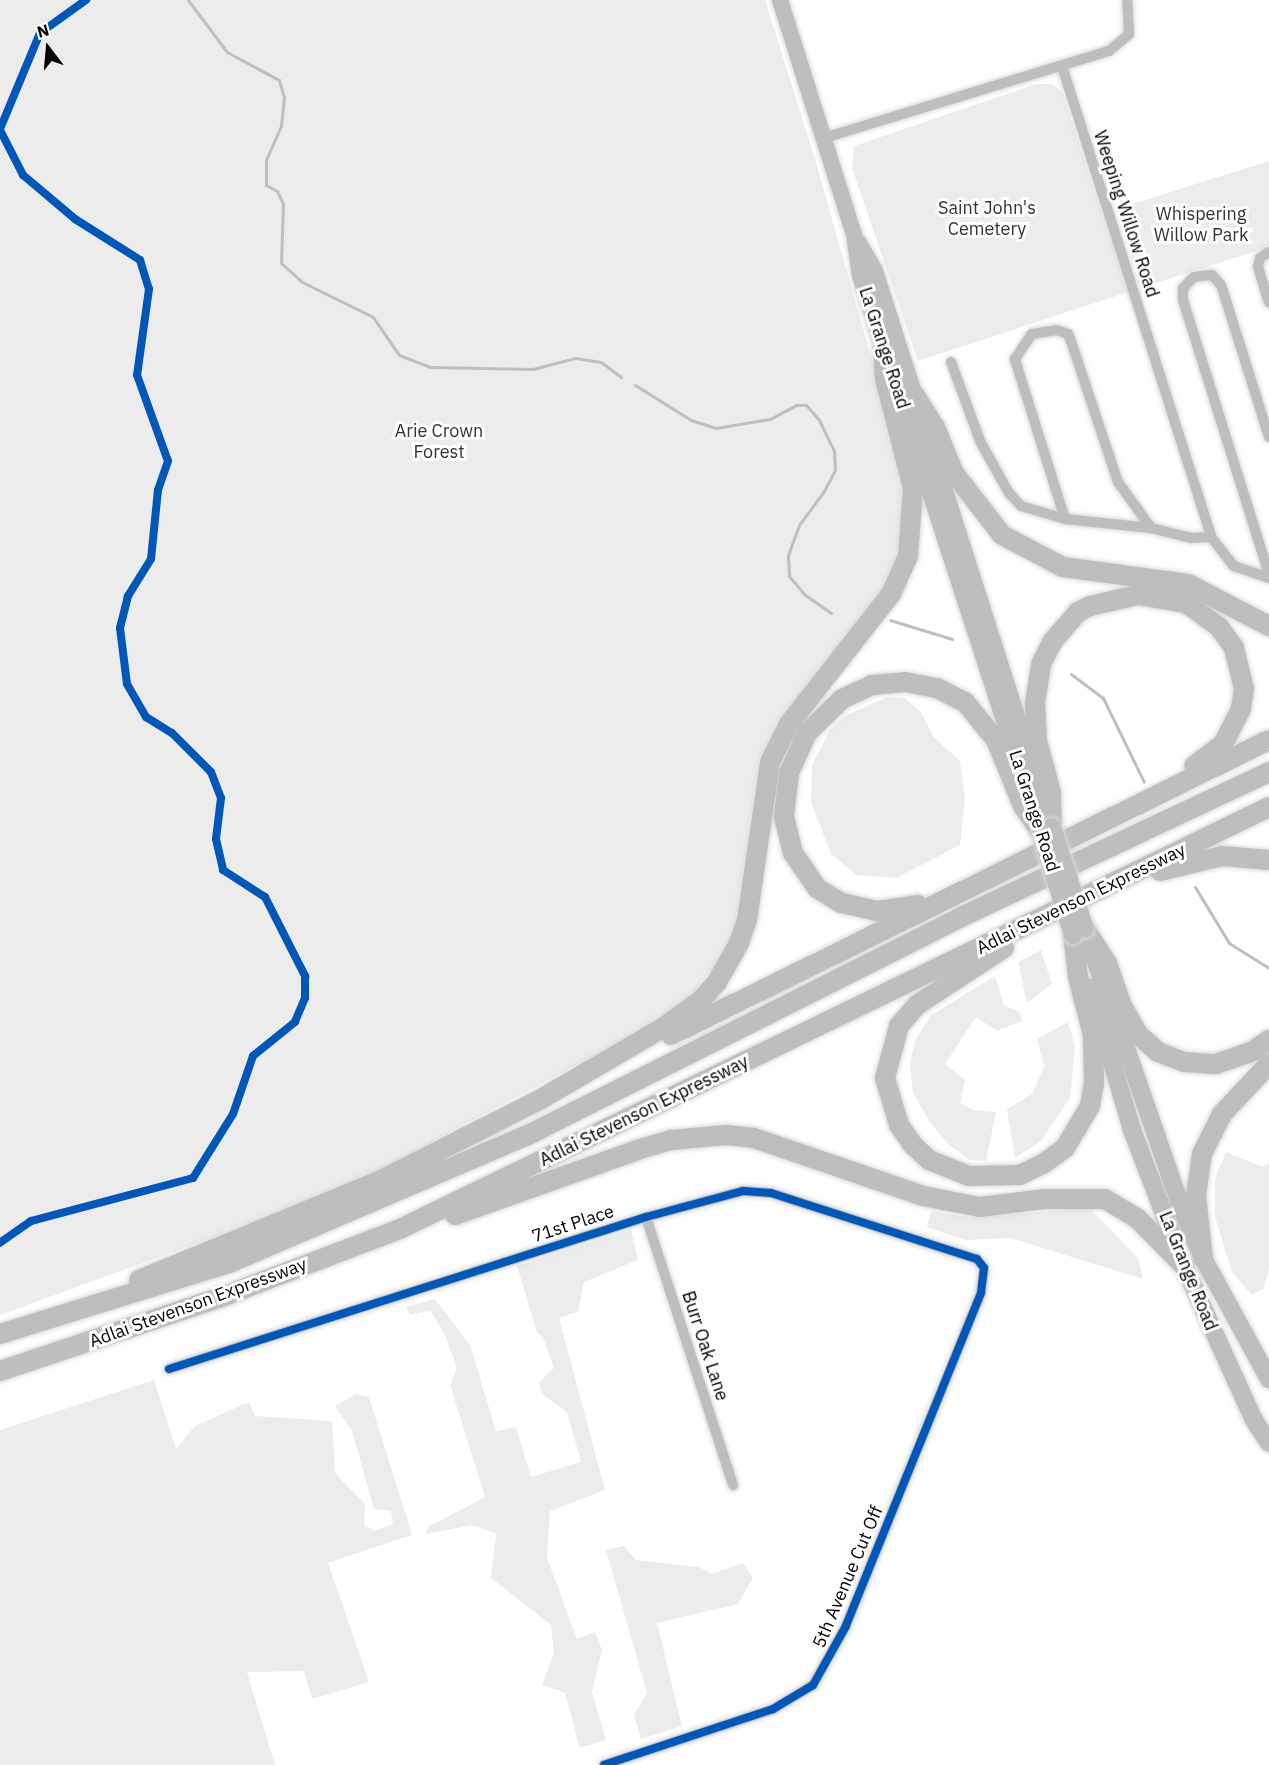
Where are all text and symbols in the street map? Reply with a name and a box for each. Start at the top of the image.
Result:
north arrow [18,18,78,78]
text: N [35,19,51,42]
street label: Weeping Willow Road [1089,128,1163,300]
park label: Saint John's Cemetery [938,198,1036,240]
park label: Whispering Willow Park [1154,204,1248,246]
street label: La Grange Road [854,284,914,412]
park label: Arie Crown Forest [395,421,483,464]
street label: La Grange Road [1004,747,1064,875]
street label: Adlai Stevenson Expressway [973,839,1189,959]
street label: Adlai Stevenson Expressway [536,1051,752,1171]
street label: 71st Place [529,1201,617,1247]
street label: La Grange Road [1154,1208,1222,1334]
street label: Adlai Stevenson Expressway [86,1254,310,1352]
street label: Burr Oak Lane [677,1288,733,1404]
street label: 5th Avenue Cut Off [808,1503,888,1651]

